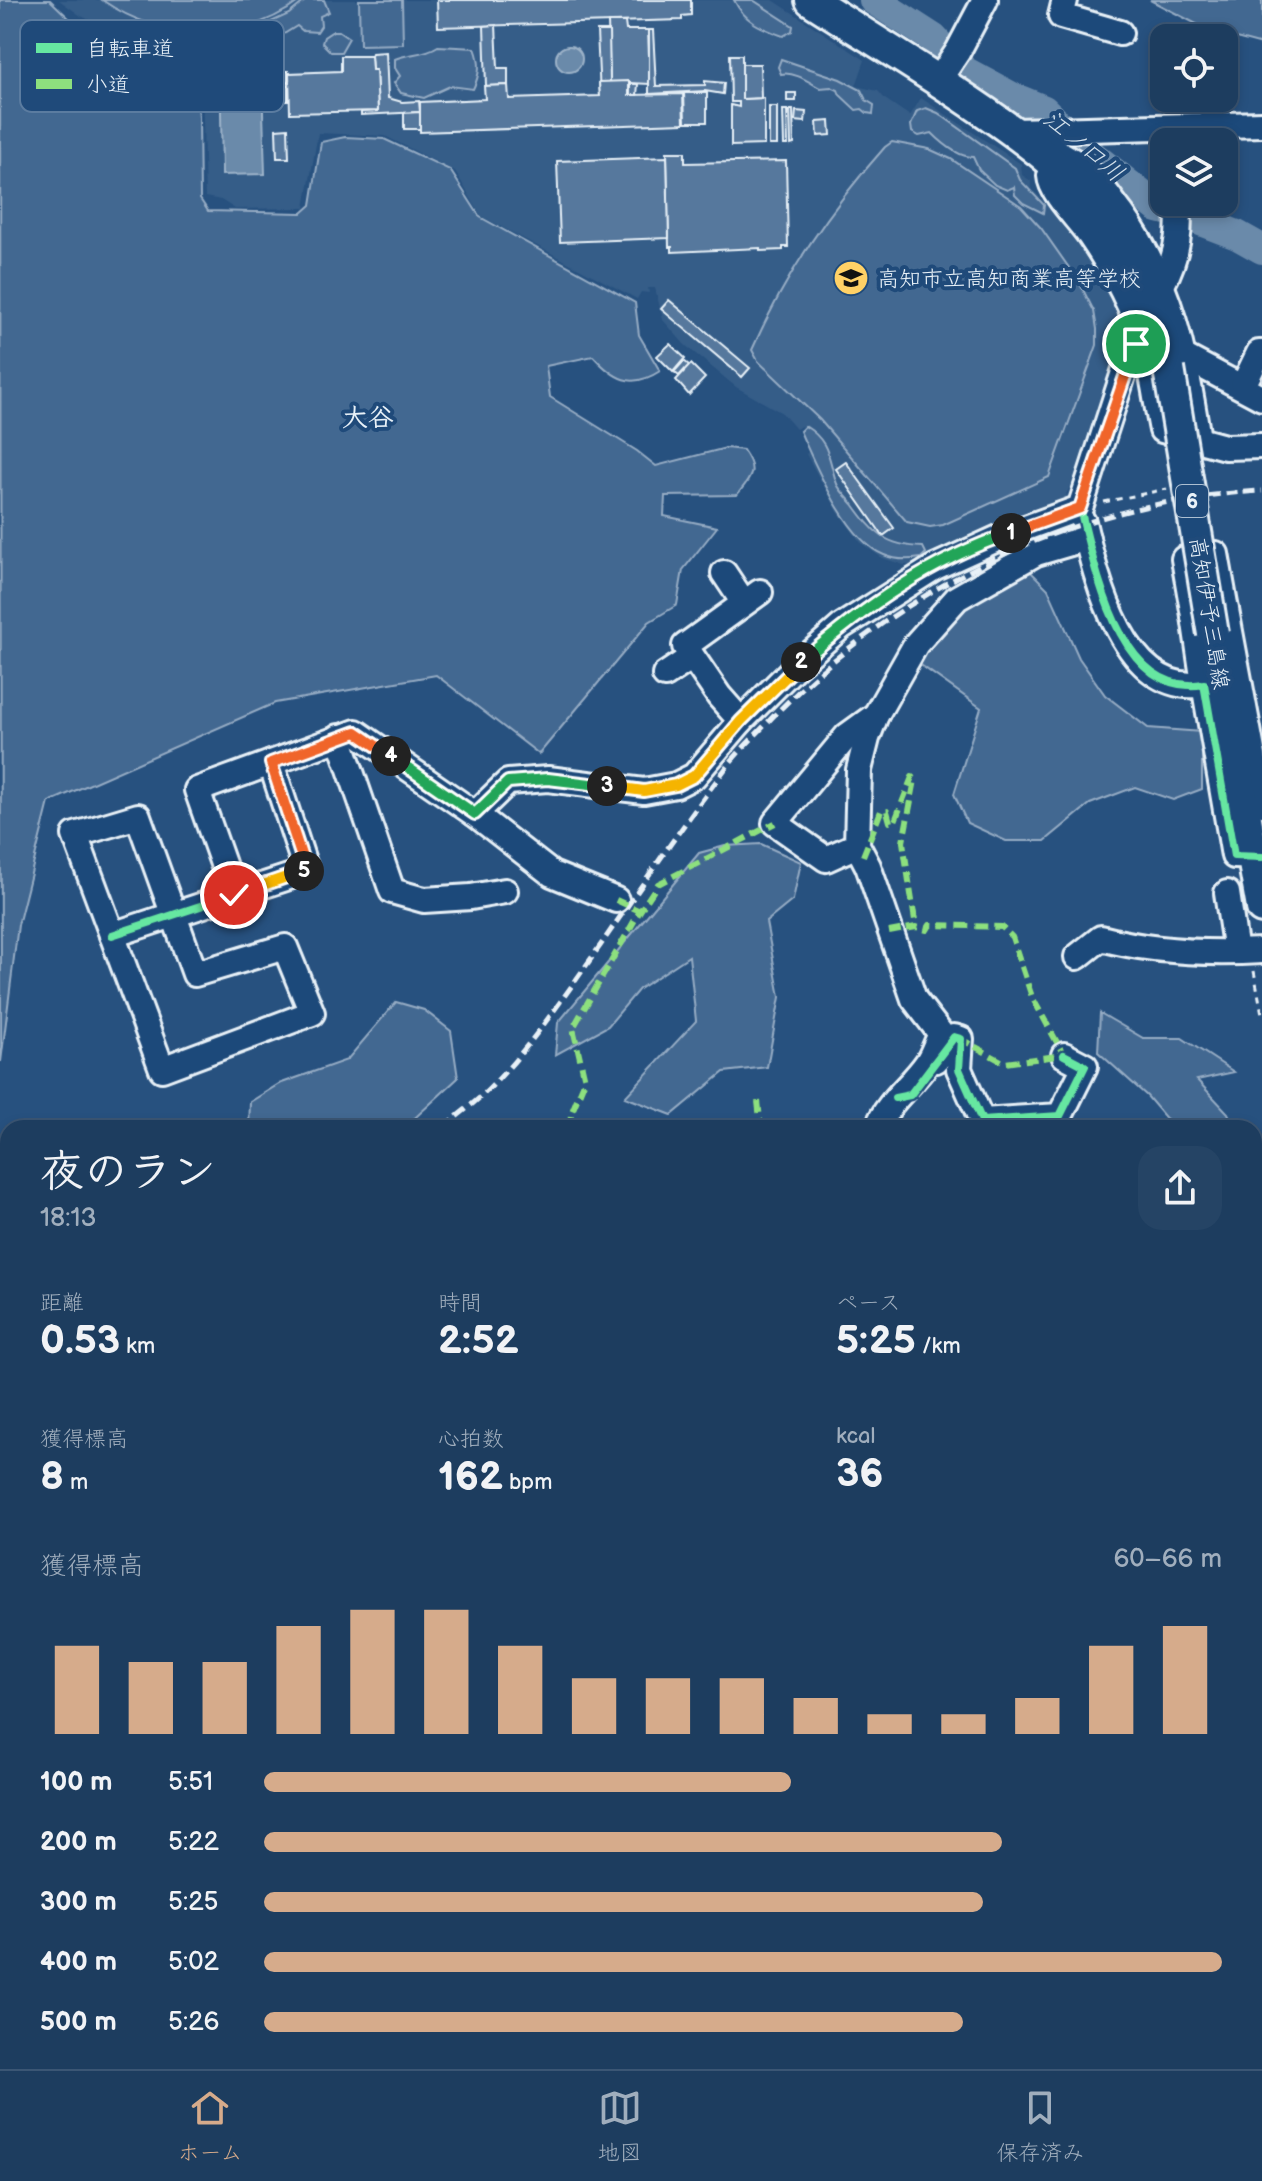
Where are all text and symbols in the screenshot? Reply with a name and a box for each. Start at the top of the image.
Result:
legend [20,20,284,112]
map controls [1150,24,1238,216]
button: locate [1150,24,1238,112]
text: 自転車道 [86,36,174,63]
text: 小道 [86,72,130,99]
water label: 江ノ口川 [1038,104,1130,188]
button: layers [1150,128,1238,216]
school or university icon: 高知市立高知商業高等学校 [832,259,870,297]
place label: 高知市立高知商業高等学校 [877,266,1141,293]
pin [1102,310,1170,378]
icon: arrive [1114,322,1158,366]
district label: 大谷 [342,403,394,434]
road number: 6 [1176,485,1208,517]
pin: 1 [991,513,1031,553]
text: 1 [1006,519,1016,546]
street label: 高知伊予三島線 [1183,535,1234,691]
pin: 2 [781,642,821,682]
text: 2 [794,648,808,675]
pin: 4 [371,736,411,776]
text: 4 [385,742,397,769]
pin: 3 [587,766,627,806]
text: 3 [601,772,613,799]
pin: 5 [284,851,324,891]
text: 5 [298,857,310,884]
pin [200,861,268,929]
icon: check [212,873,256,917]
text: 夜のラン [40,1146,216,1199]
button: share [1138,1146,1222,1230]
text: 18:13 [40,1203,97,1234]
text: 距離 [40,1290,84,1317]
text: 時間 [438,1290,482,1317]
text: ペース [836,1290,901,1317]
text: 0.53 [40,1317,120,1365]
text: 2:52 [438,1317,519,1365]
text: 5:25 [836,1317,916,1365]
text: km [120,1333,155,1360]
text: /km [916,1333,961,1360]
text: kcal [836,1423,875,1450]
text: 獲得標高 [40,1426,128,1453]
text: 心拍数 [438,1426,504,1453]
text: 36 [836,1450,884,1498]
text: 8 [40,1453,64,1501]
text: 162 [438,1453,503,1501]
text: m [64,1469,88,1496]
text: bpm [503,1469,552,1496]
text: 60–66 m [1113,1544,1222,1575]
text: 獲得標高 [40,1551,144,1582]
text: 100 m [40,1767,113,1798]
text: 5:51 [168,1767,213,1798]
text: 200 m [40,1827,117,1858]
text: 5:22 [168,1827,219,1858]
text: 300 m [40,1887,117,1918]
text: 5:25 [168,1887,218,1918]
text: 400 m [40,1947,117,1978]
text: 5:02 [168,1947,219,1978]
text: 500 m [40,2007,117,2038]
text: 5:26 [168,2007,219,2038]
tab: ホーム [177,2086,243,2167]
tab: 地図 [598,2086,642,2167]
tab: 保存済み [996,2086,1085,2167]

